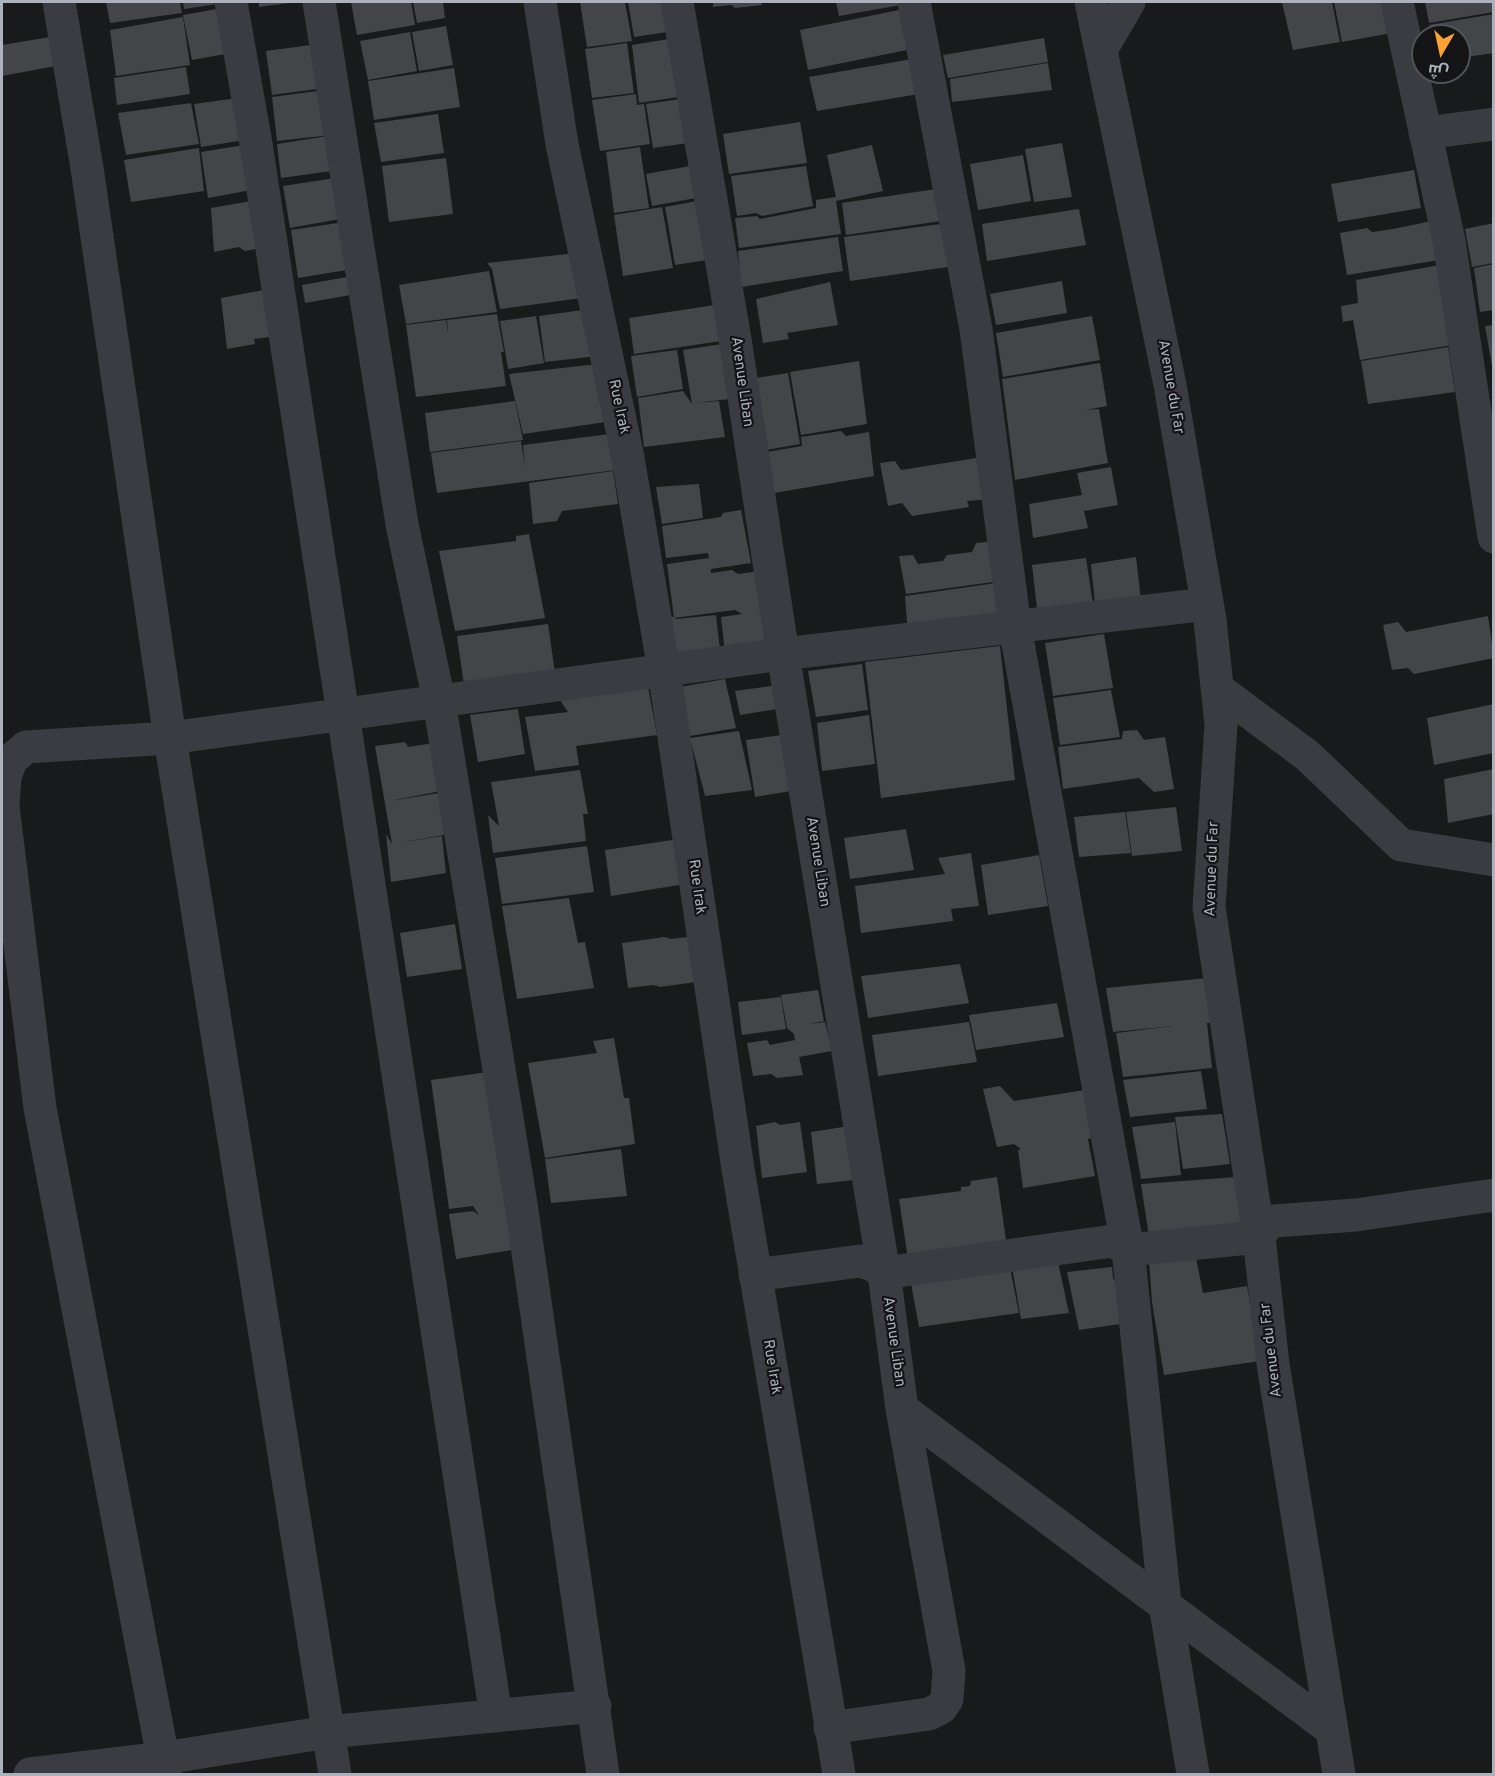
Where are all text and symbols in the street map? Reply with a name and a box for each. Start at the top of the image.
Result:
north arrow [1411,24,1471,84]
text: ش [1427,58,1450,81]
street label: Avenue Liban [726,336,756,428]
street label: Avenue du Far [1153,339,1187,435]
street label: Rue Irak [603,378,633,436]
street label: Avenue Liban [801,816,833,908]
street label: Avenue du Far [1202,821,1224,917]
street label: Rue Irak [683,858,709,916]
street label: Avenue Liban [878,1296,908,1388]
street label: Avenue du Far [1257,1302,1287,1398]
street label: Rue Irak [758,1338,784,1396]

